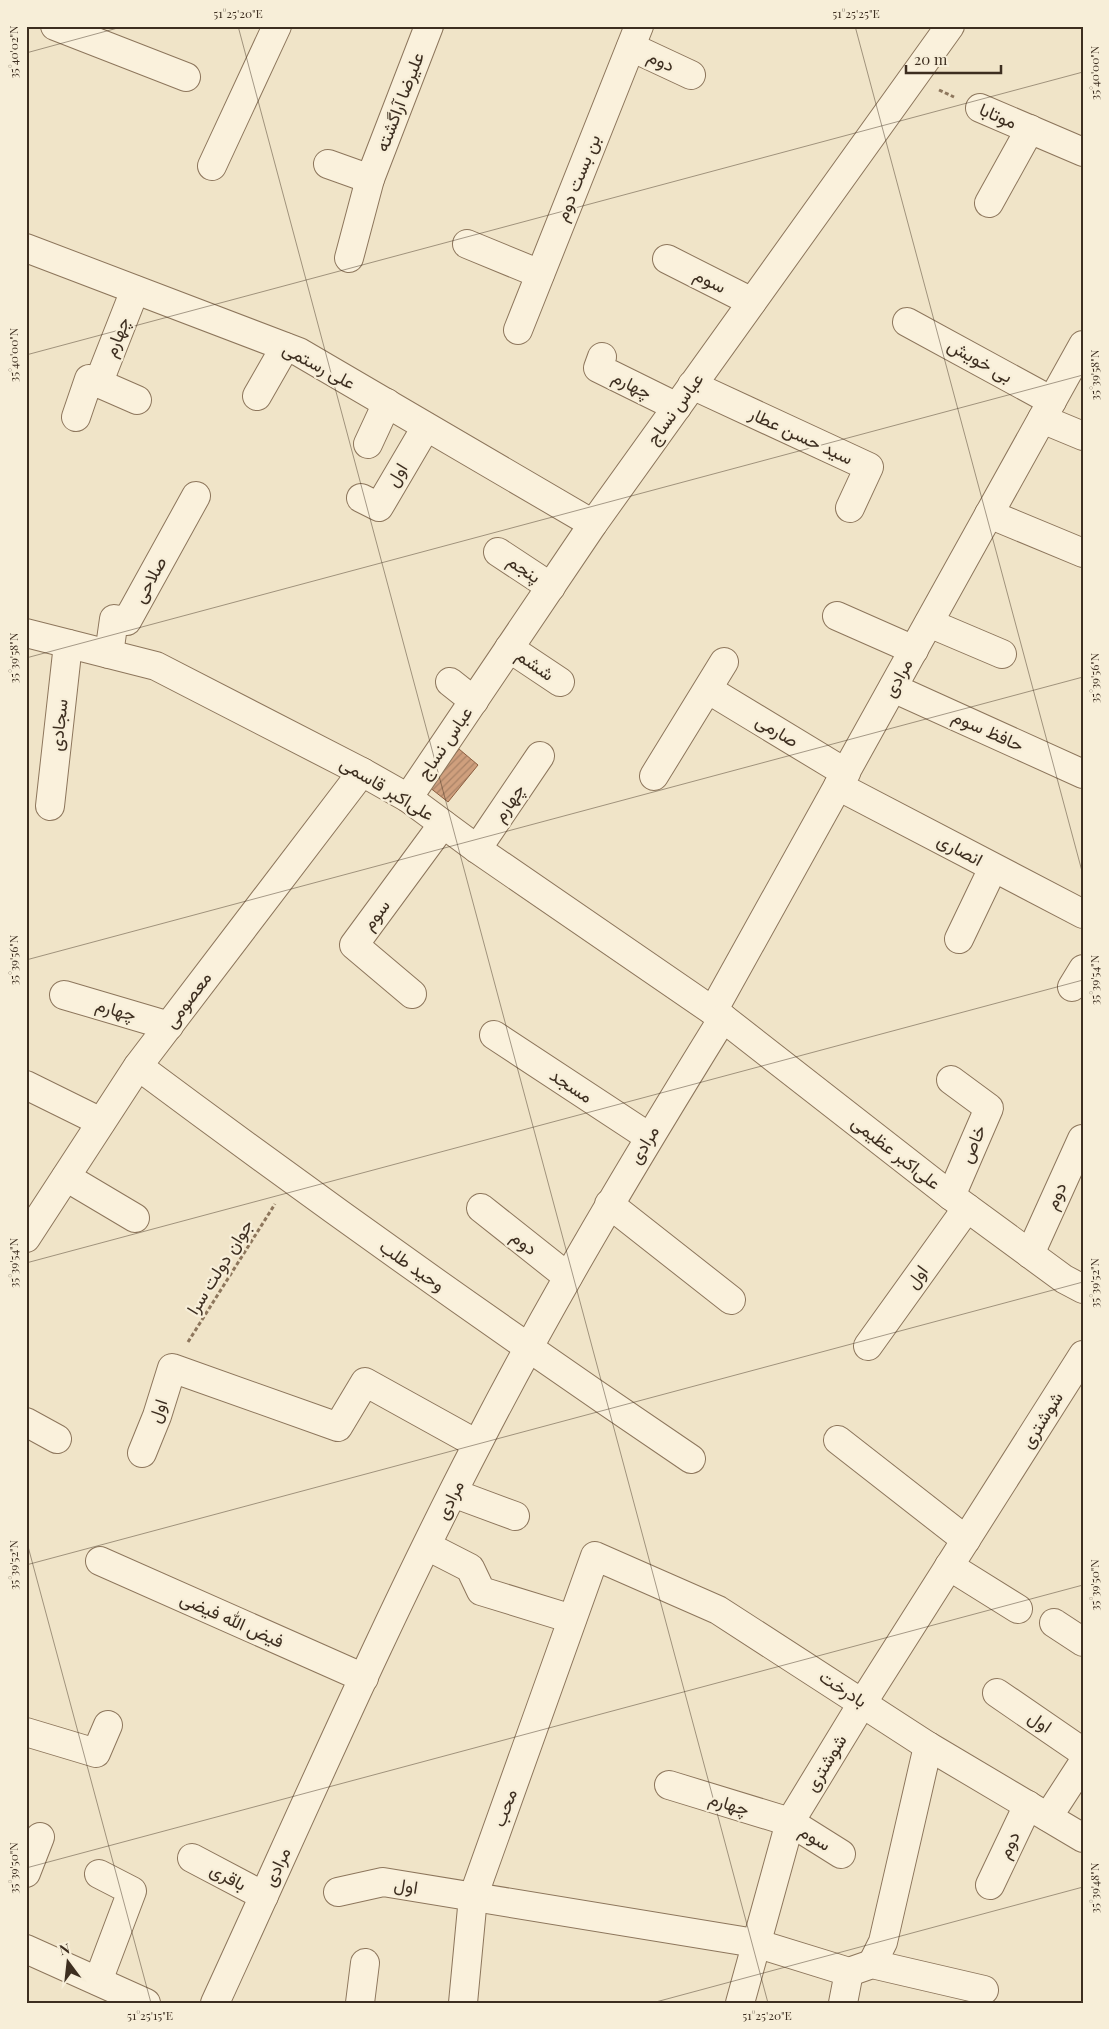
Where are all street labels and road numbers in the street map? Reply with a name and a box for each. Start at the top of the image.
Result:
street label: دوم [644,43,679,78]
street label: علیرضا آراگشته [369,48,429,155]
street label: موتابا [976,97,1021,134]
street label: بن بست دوم [549,131,606,225]
street label: سوم [690,262,731,299]
street label: چهارم [97,313,136,361]
street label: بی خویش [944,332,1017,388]
street label: علی رستمی [279,336,360,394]
street label: چهارم [608,364,656,405]
street label: عباس نساج [640,368,709,450]
street label: سید حسن عطار [745,400,857,470]
street label: اول [380,458,413,491]
street label: پنجم [503,548,546,589]
street label: صلاحی [127,552,172,607]
street label: ششم [511,643,559,687]
street label: مرادی [877,654,918,701]
street label: سجادی [43,698,73,752]
street label: عباس نساج [411,701,478,784]
street label: حافظ سوم [948,704,1028,757]
street label: صارمی [752,708,803,752]
street label: علی‌اکبر قاسمی [336,751,439,826]
street label: چهارم [487,779,530,827]
street label: انصاری [933,827,987,871]
street label: سوم [356,894,395,935]
street label: معصومی [158,966,216,1033]
street label: چهارم [93,992,139,1027]
street label: مسجد [545,1062,598,1108]
street label: علی‌اکبر عظیمی [847,1110,946,1195]
street label: مرادی [622,1121,664,1168]
street label: خاص [953,1121,991,1166]
street label: دوم [1039,1178,1073,1213]
street label: جوان دولت سرا [180,1214,258,1319]
street label: دوم [506,1224,543,1261]
street label: وحید طلب [375,1234,450,1296]
street label: اول [900,1260,933,1293]
street label: شوشتری [1014,1387,1068,1452]
street label: اول [142,1396,172,1426]
street label: مرادی [429,1476,469,1523]
street label: فیض الله فیضی [177,1586,288,1653]
street label: بادرخت [815,1664,872,1712]
street label: اول [1024,1705,1057,1738]
street label: شوشتری [799,1730,852,1795]
street label: محب [486,1785,522,1830]
street label: چهارم [706,1786,753,1821]
street label: سوم [795,1818,836,1857]
street label: دوم [991,1827,1026,1863]
street label: مرادی [257,1843,296,1890]
street label: باقری [206,1857,251,1896]
street label: اول [393,1871,420,1899]

